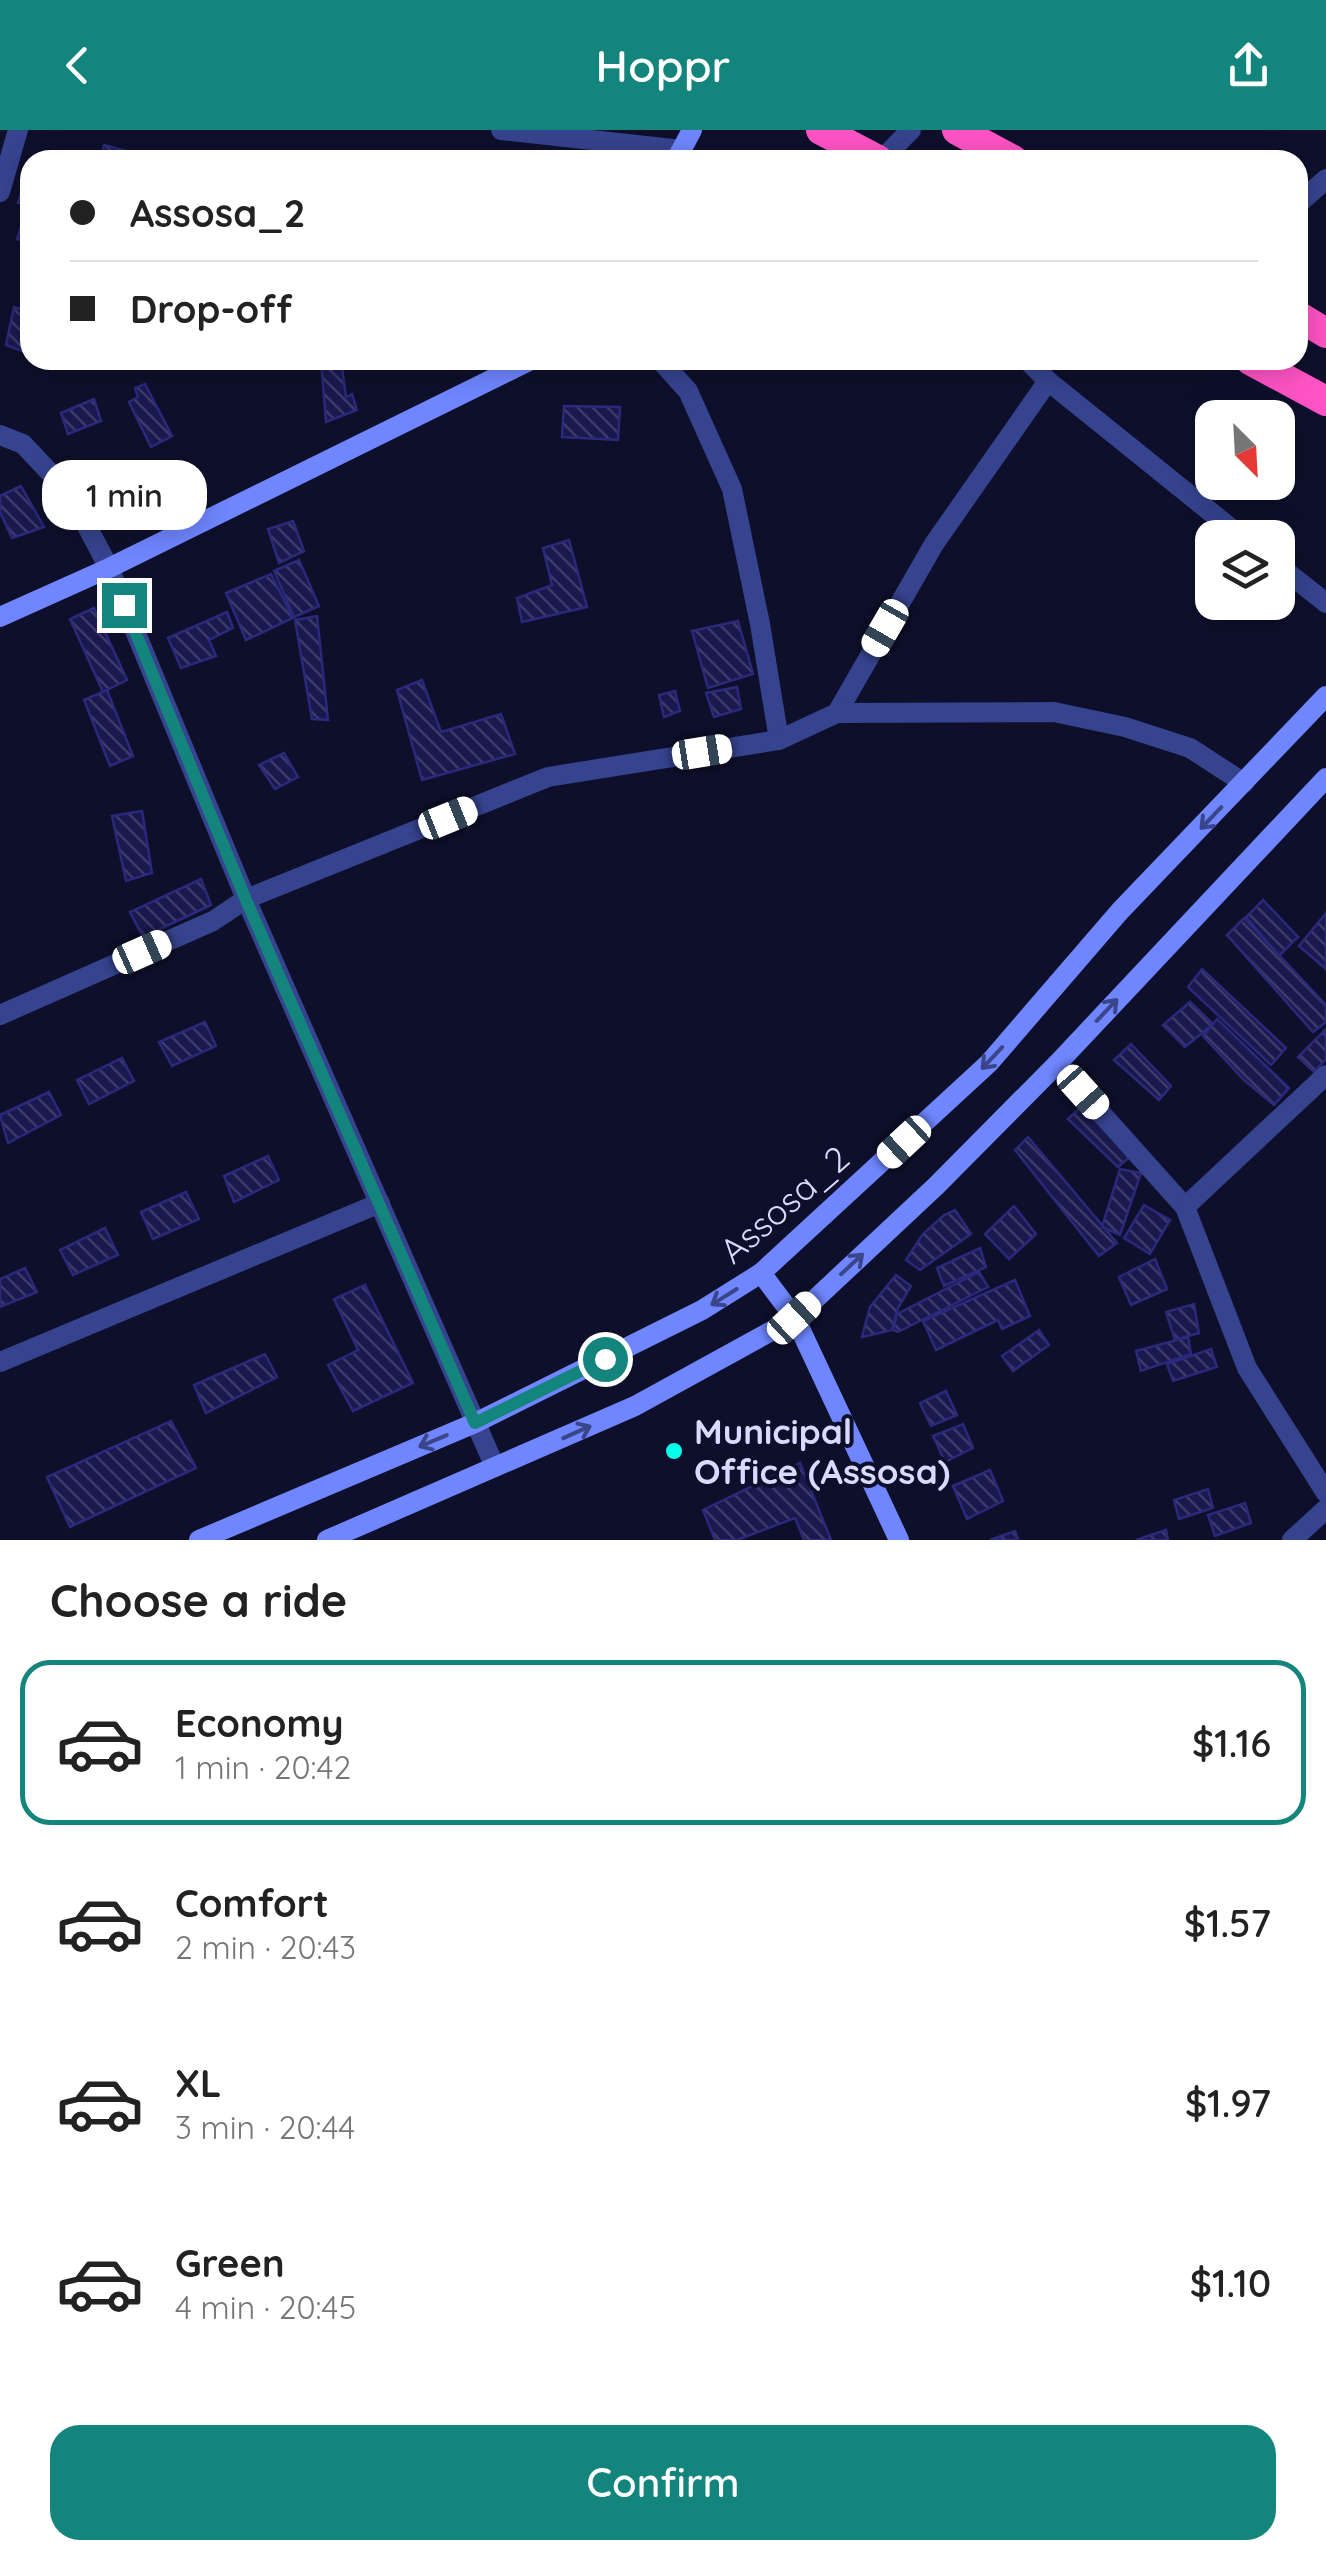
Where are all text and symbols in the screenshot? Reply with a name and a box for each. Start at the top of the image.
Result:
text: Hoppr [596,37,730,93]
icon: back [50,38,105,93]
icon: share [1221,38,1276,93]
text: Assosa_2 [130,189,306,237]
text: Drop-off [130,285,292,333]
north arrow [1195,400,1295,500]
map controls [1195,400,1295,620]
callout: 1 min [42,460,206,530]
text: 1 min [86,475,163,515]
button: layers [1195,520,1295,620]
route end [102,583,147,628]
car [857,595,913,661]
car [670,732,734,772]
car [415,793,481,843]
one-way arrow [1199,805,1223,829]
car [108,926,176,978]
one-way arrow [1095,999,1119,1023]
one-way arrow [981,1045,1004,1070]
car [1052,1060,1114,1124]
car [872,1111,936,1173]
street label: Assosa_2 [710,1136,858,1272]
one-way arrow [840,1252,864,1276]
one-way arrow [710,1286,738,1307]
car [762,1287,826,1349]
route start [583,1337,628,1382]
place label: Municipal Office (Assosa) [694,1409,950,1493]
one-way arrow [561,1422,592,1440]
one-way arrow [418,1433,449,1451]
marker: Municipal Office (Assosa) [663,1440,685,1462]
text: Choose a ride [50,1572,347,1628]
icon: car [55,1698,145,1788]
text: Economy [175,1699,344,1747]
text: $1.16 [1192,1719,1271,1767]
text: 1 min · 20:42 [175,1747,351,1787]
icon: car [55,1878,145,1968]
text: Comfort [175,1879,329,1927]
text: $1.57 [1184,1899,1271,1947]
text: 2 min · 20:43 [175,1927,356,1967]
icon: car [55,2058,145,2148]
text: XL [175,2059,221,2107]
text: $1.97 [1185,2079,1271,2127]
text: 3 min · 20:44 [175,2107,355,2147]
icon: car [55,2238,145,2328]
text: Green [175,2239,285,2287]
text: $1.10 [1190,2259,1271,2307]
text: 4 min · 20:45 [175,2287,356,2327]
button: Confirm [50,2425,1276,2540]

